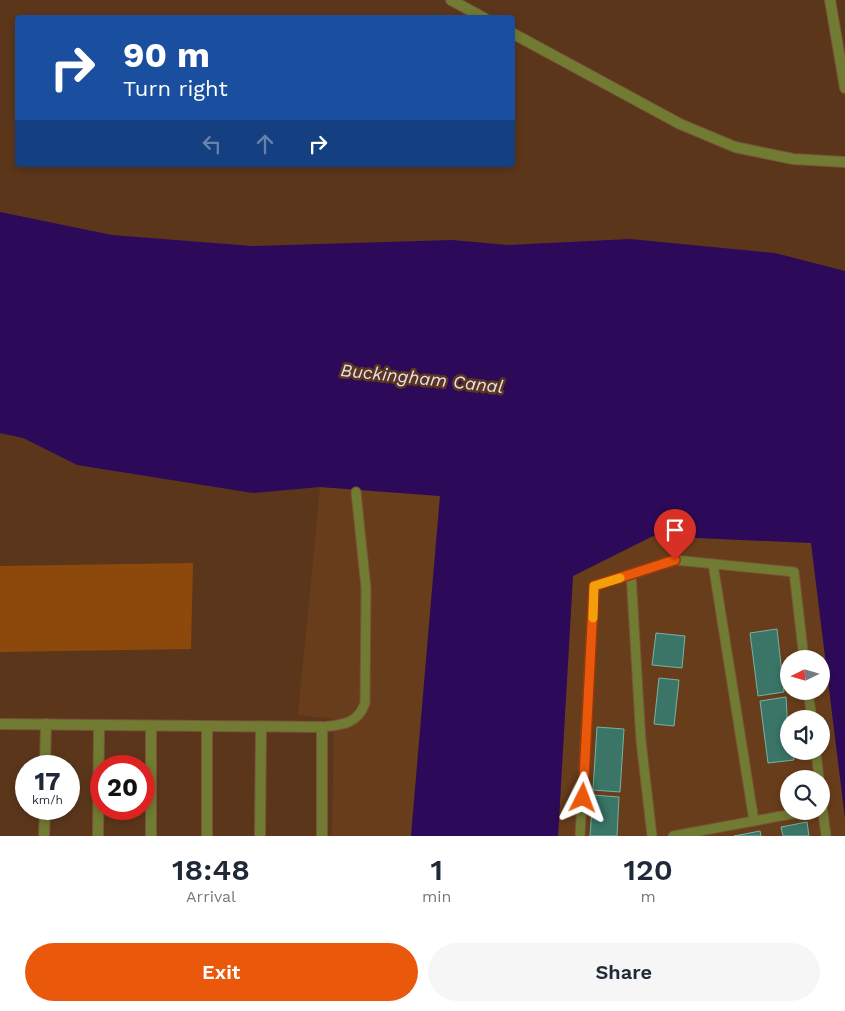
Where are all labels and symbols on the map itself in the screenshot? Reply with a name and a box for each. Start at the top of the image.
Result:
water label: Buckingham Canal [340,359,504,397]
pin [654,509,696,560]
north arrow [780,650,830,700]
speed limit sign: 20 [90,755,155,820]
position arrow [556,771,608,823]

